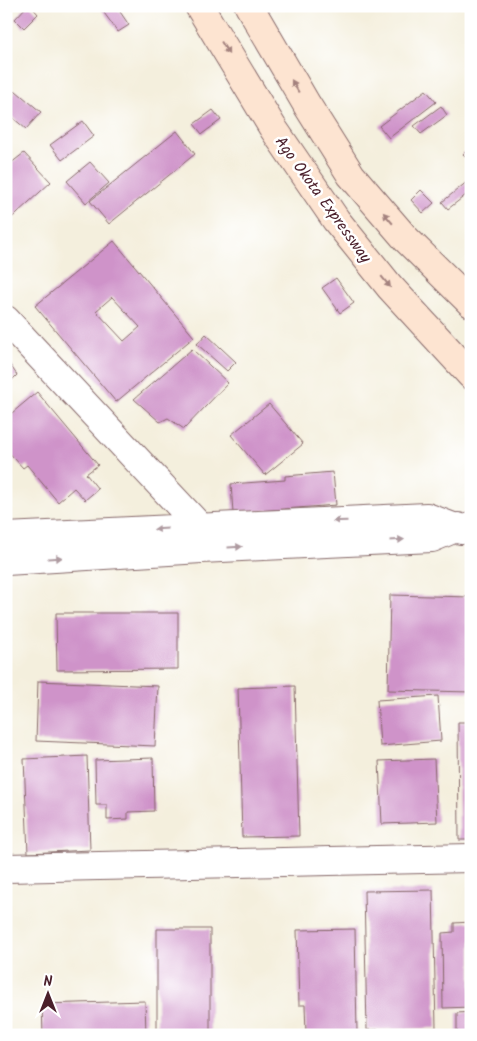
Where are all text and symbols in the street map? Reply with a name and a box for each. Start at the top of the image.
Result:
one-way arrow [220,42,229,55]
one-way arrow [291,79,300,92]
street label: Ago Okota Expressway [268,131,378,269]
one-way arrow [382,213,394,225]
one-way arrow [381,276,392,289]
one-way arrow [332,517,348,525]
one-way arrow [152,525,168,533]
one-way arrow [389,535,405,543]
one-way arrow [227,543,243,551]
one-way arrow [47,553,63,561]
north arrow [22,968,72,1018]
text: N [44,971,53,993]

